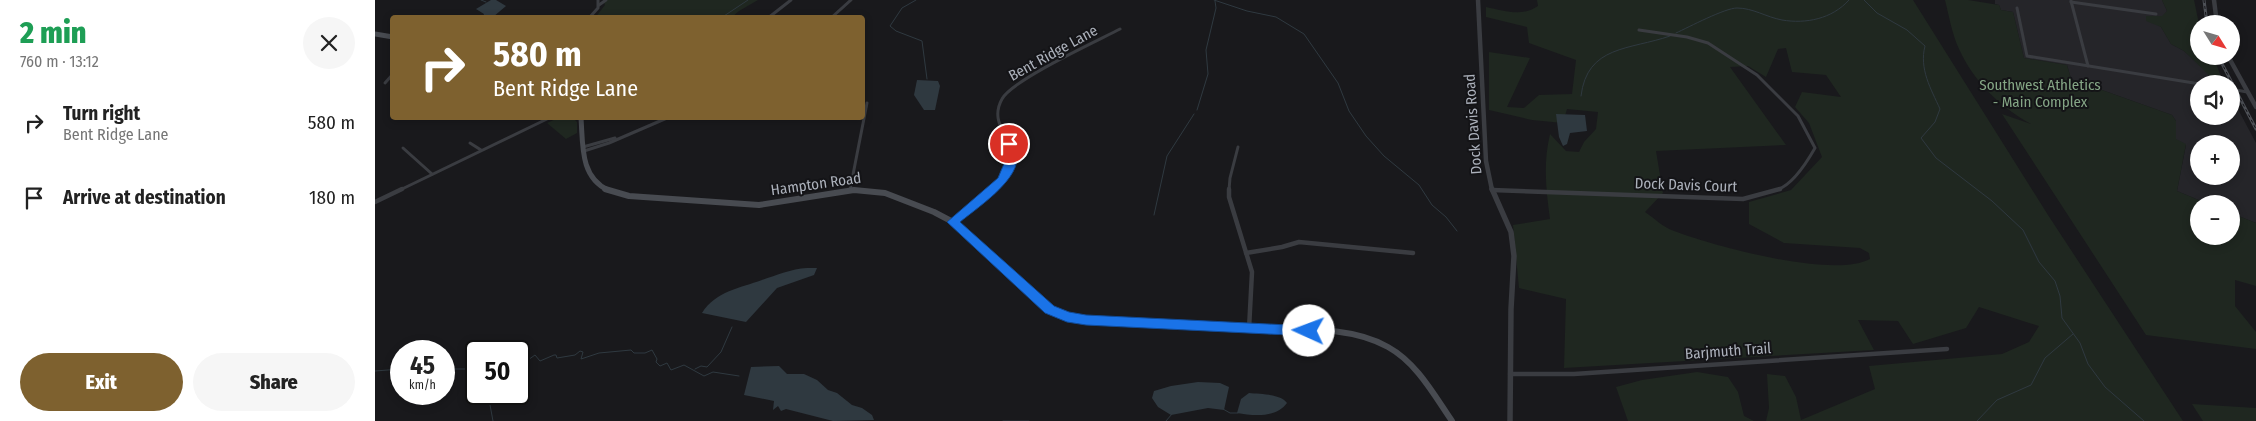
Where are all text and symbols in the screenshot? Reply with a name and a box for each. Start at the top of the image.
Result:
text: 2 min [20,15,86,51]
north arrow [2190,15,2240,65]
map controls [2190,15,2240,245]
button: close [303,17,355,69]
street label: Bent Ridge Lane [1005,21,1101,85]
text: 580 m [493,33,582,75]
icon: right [410,35,475,100]
text: 760 m · 13:12 [20,52,99,71]
street label: Dock Davis Road [1461,73,1485,175]
text: Bent Ridge Lane [493,75,638,102]
button: sound [2190,75,2240,125]
park label: Southwest Athletics - Main Complex [1979,76,2101,111]
text: Turn right [63,102,140,125]
icon: right [20,109,48,137]
text: 580 m [308,111,355,134]
pin [988,123,1030,165]
text: Bent Ridge Lane [63,125,169,144]
icon: arrive [995,130,1023,158]
button: + [2190,135,2240,185]
street label: Hampton Road [770,169,862,199]
street label: Dock Davis Court [1634,174,1738,196]
icon: arrive [20,184,48,212]
text: Arrive at destination [63,186,226,209]
text: 180 m [309,186,355,209]
button: − [2190,195,2240,245]
position arrow [1282,304,1334,356]
street label: Barjmuth Trail [1684,339,1772,363]
speed limit sign: 50 [465,340,530,405]
text: 45 [410,351,435,381]
button: Exit [20,353,183,411]
button: Share [193,353,355,411]
text: km/h [409,378,436,392]

